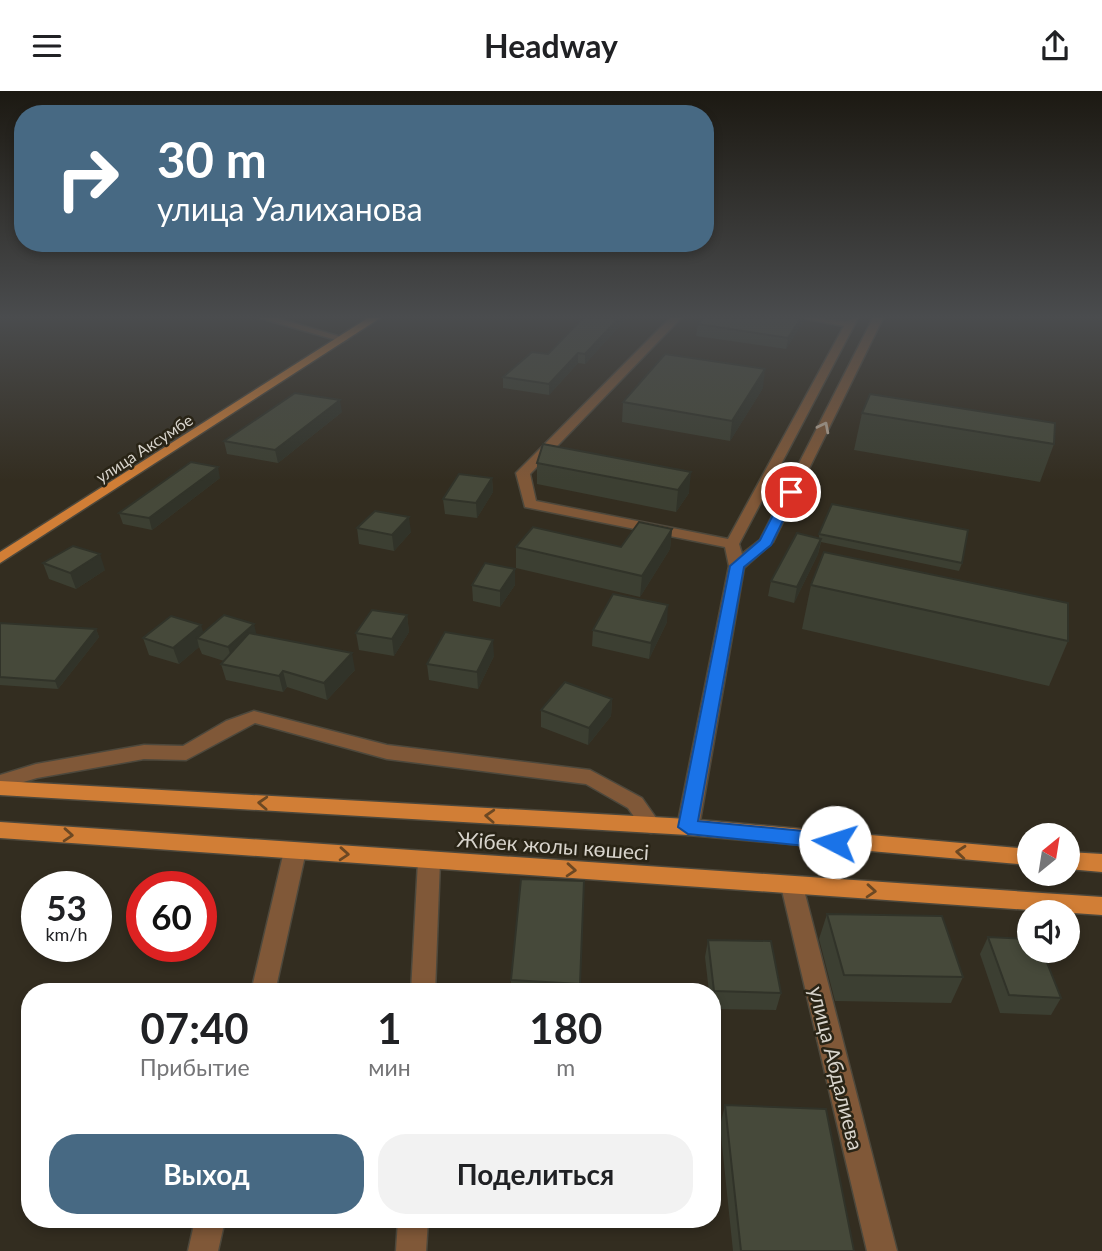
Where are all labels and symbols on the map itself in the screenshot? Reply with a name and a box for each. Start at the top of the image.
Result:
street label: улица Аксумбе [92,410,196,486]
one-way arrow [815,422,829,434]
pin [761,462,821,522]
one-way arrow [257,795,268,810]
position arrow [798,805,872,879]
one-way arrow [484,808,495,823]
north arrow [1017,823,1080,885]
street label: Жібек жолы көшесі [456,826,650,864]
one-way arrow [63,827,74,842]
one-way arrow [955,845,966,860]
one-way arrow [339,847,350,862]
one-way arrow [566,863,577,878]
speed limit sign: 60 [126,871,217,962]
one-way arrow [866,883,877,898]
street label: улица Абдалиева [805,983,869,1153]

